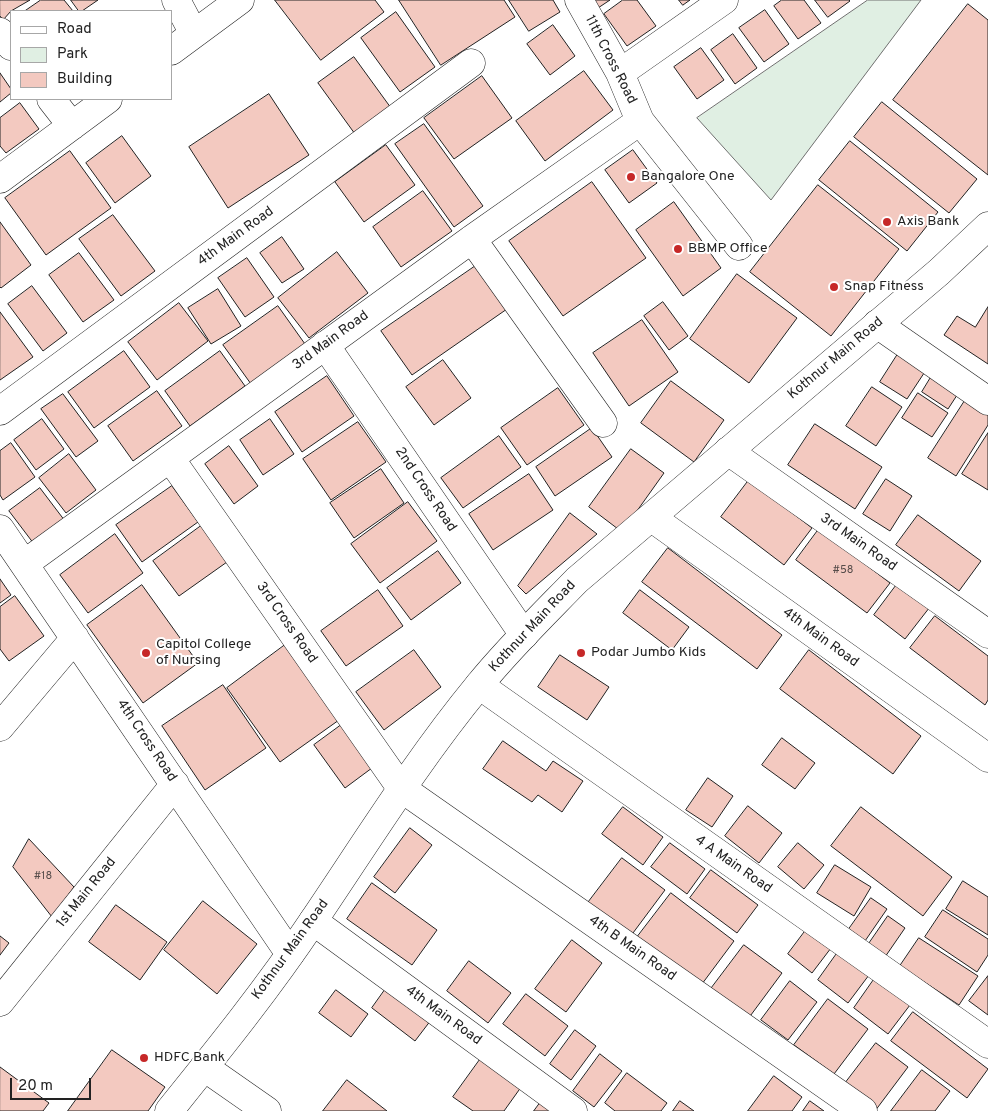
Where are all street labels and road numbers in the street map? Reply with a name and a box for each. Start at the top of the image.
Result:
street label: 11th Cross Road [580,13,640,107]
street label: 4th Main Road [195,204,277,270]
street label: 3rd Main Road [290,308,372,374]
street label: Kothnur Main Road [785,314,887,404]
street label: 2nd Cross Road [391,444,459,536]
street label: 3rd Main Road [816,510,900,576]
street label: Kothnur Main Road [486,578,580,676]
street label: 3rd Cross Road [252,579,320,667]
street label: 4th Main Road [779,605,861,671]
street label: 4th Cross Road [112,697,180,785]
street label: 4 A Main Road [691,832,775,898]
street label: 1st Main Road [54,855,120,931]
street label: Kothnur Main Road [249,897,333,1003]
street label: 4th B Main Road [585,913,679,985]
street label: 4th Main Road [402,983,484,1049]

